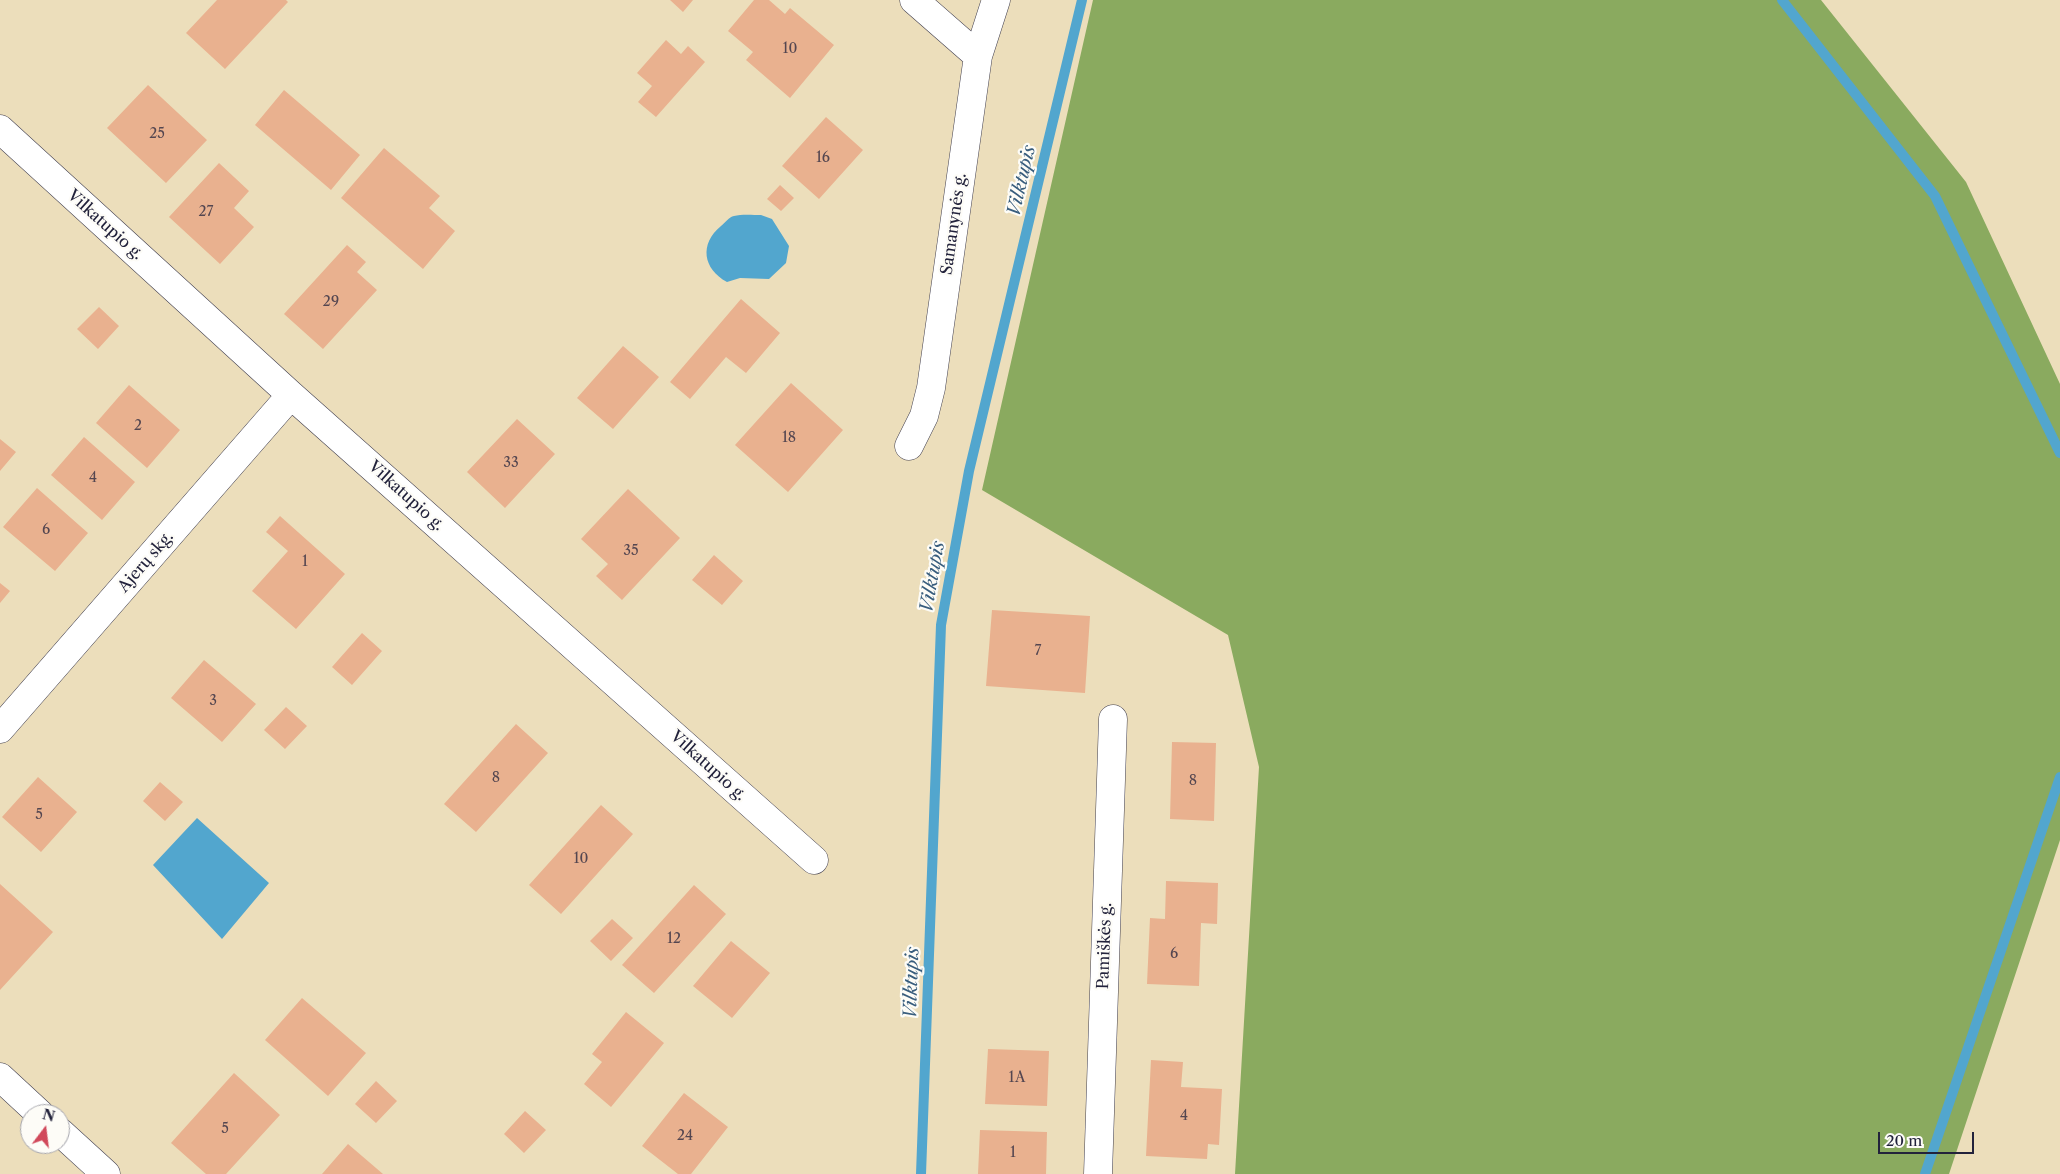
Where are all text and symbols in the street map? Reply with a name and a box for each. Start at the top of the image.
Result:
house number: 10 [783,41,797,57]
house number: 25 [149,126,165,142]
water label: Vilktupis [1003,143,1041,219]
house number: 16 [816,150,830,166]
street label: Samanynės g. [937,172,971,276]
street label: Vilkatupio g. [63,186,147,264]
house number: 27 [199,204,213,220]
house number: 29 [323,294,339,310]
house number: 2 [134,418,142,434]
house number: 18 [782,430,796,446]
house number: 33 [503,455,519,471]
street label: Vilkatupio g. [364,457,448,535]
house number: 4 [89,470,97,486]
house number: 6 [42,522,50,538]
street label: Ajerų skg. [114,528,178,596]
water label: Vilktupis [916,539,950,615]
house number: 35 [623,543,639,559]
house number: 1 [302,554,308,570]
house number: 7 [1035,643,1041,659]
house number: 3 [209,693,217,709]
street label: Vilkatupio g. [666,727,750,805]
house number: 8 [492,770,500,786]
house number: 8 [1189,773,1197,789]
house number: 5 [35,807,43,823]
house number: 10 [574,851,588,867]
street label: Pamiškės g. [1094,902,1116,990]
house number: 12 [667,931,681,947]
water label: Vilktupis [900,946,924,1020]
house number: 6 [1170,946,1178,962]
house number: 1A [1009,1070,1025,1086]
north arrow [20,1104,70,1154]
text: N [40,1105,57,1126]
house number: 4 [1180,1108,1188,1124]
house number: 5 [221,1121,229,1137]
scale bar [1880,1122,1976,1154]
house number: 24 [677,1128,693,1144]
text: 20 m [1886,1131,1922,1150]
house number: 1 [1010,1145,1016,1161]

